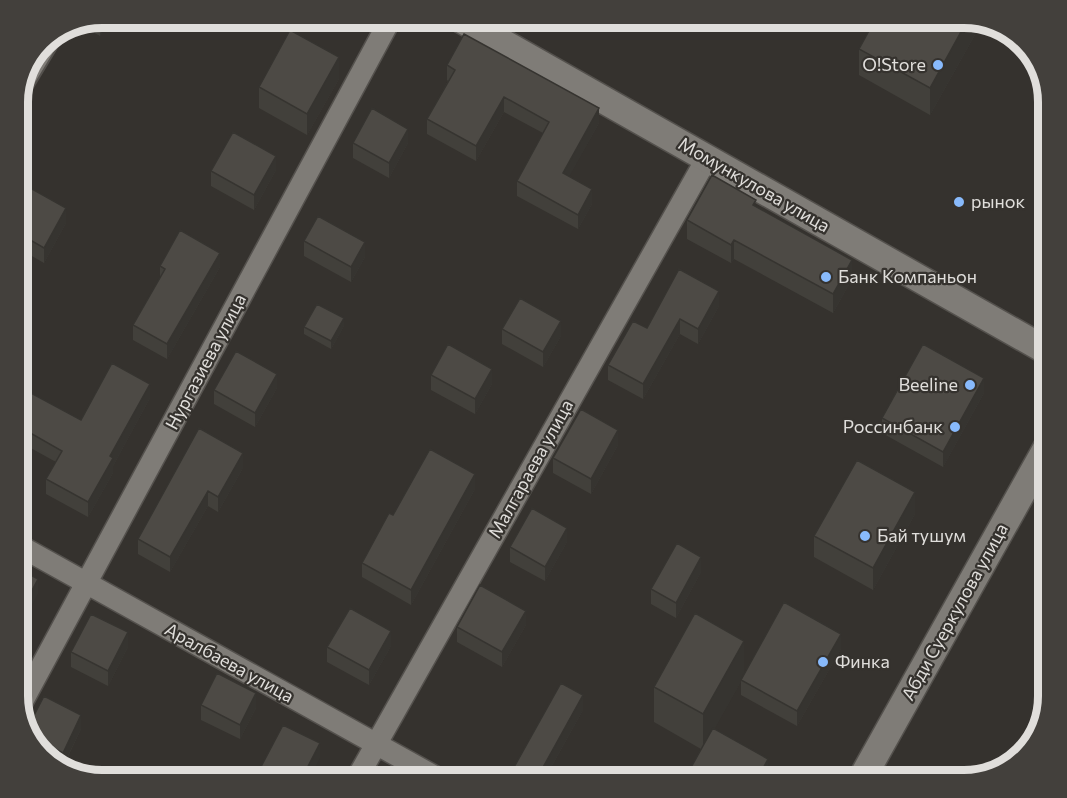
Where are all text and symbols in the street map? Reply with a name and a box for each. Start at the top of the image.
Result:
place label: O!Store [862,53,926,75]
marker: O!Store [931,58,945,72]
street label: Момункулова улица [675,132,834,236]
place label: рынок [971,190,1026,212]
marker: рынок [952,195,966,209]
place label: Банк Компаньон [838,265,977,287]
marker: Банк Компаньон [819,270,833,284]
street label: Нургазиева улица [160,290,250,433]
place label: Beeline [898,373,958,395]
marker: Beeline [963,378,977,392]
street label: Малгараева улица [483,395,577,542]
place label: Россинбанк [843,415,943,437]
marker: Россинбанк [948,420,962,434]
street label: Абди Суеркулова улица [896,519,1012,704]
place label: Бай тушум [877,524,966,546]
marker: Бай тушум [858,529,872,543]
street label: Аралбаева улица [161,618,298,707]
place label: Финка [835,650,890,672]
marker: Финка [816,655,830,669]

